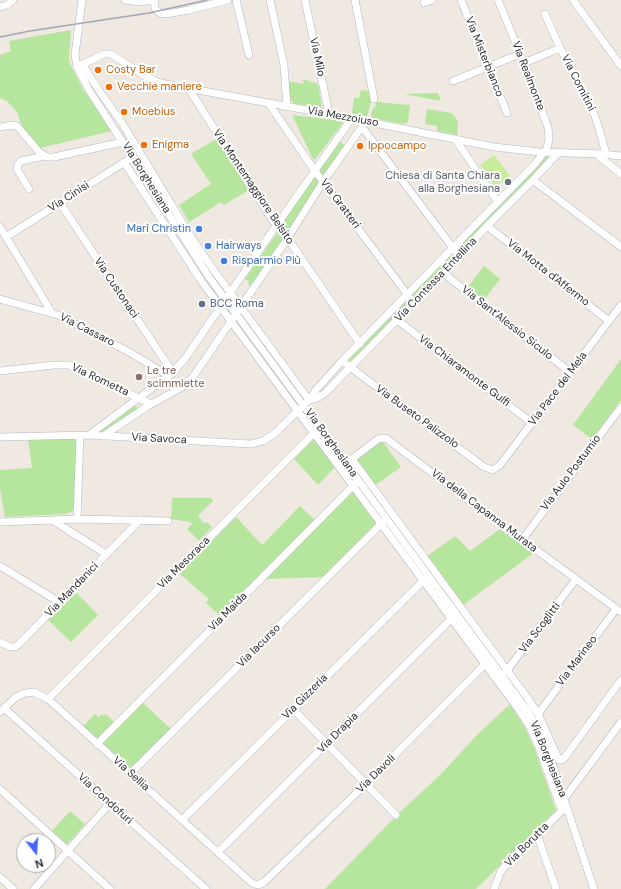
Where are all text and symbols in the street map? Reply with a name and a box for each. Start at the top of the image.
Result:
street label: Via Misterbianco [462,15,506,99]
street label: Via Milo [306,36,328,78]
street label: Via Realmonte [509,40,547,112]
street label: Via Comitini [558,53,598,113]
place label: Costy Bar [106,63,156,77]
marker: Costy Bar [93,65,103,75]
place label: Vecchie maniere [117,80,202,94]
marker: Vecchie maniere [104,82,114,92]
street label: Via Mezzoiuso [306,104,380,130]
place label: Moebius [132,105,175,119]
marker: Moebius [119,107,129,117]
street label: Via Montemaggiore Belsito [210,127,296,247]
place label: Enigma [152,138,189,152]
place label: Ippocampo [368,139,426,153]
street label: Via Borghesiana [119,140,173,216]
marker: Enigma [139,140,149,150]
marker: Ippocampo [355,141,365,151]
place label: Chiesa di Santa Chiara alla Borghesiana [385,169,500,195]
street label: Via Gratteri [317,177,363,231]
marker: Chiesa di Santa Chiara alla Borghesiana [503,177,513,187]
street label: Via Cinisi [46,179,92,215]
place label: Marì Christin [127,222,191,236]
marker: Marì Christin [194,224,204,234]
street label: Via Contessa Entellina [392,235,480,325]
street label: Via Motta d'Affermo [504,237,592,309]
place label: Hairways [216,239,262,253]
marker: Hairways [203,241,213,251]
place label: Risparmio Più [232,254,301,268]
street label: Via Custonaci [91,255,141,321]
marker: Risparmio Più [219,256,229,266]
street label: Via Sant'Alessio Siculo [459,283,555,363]
place label: BCC Roma [210,297,264,311]
marker: BCC Roma [197,299,207,309]
street label: Via Cassaro [57,310,117,350]
street label: Via Chiaramonte Gulfi [416,332,512,410]
street label: Via Pace del Mela [526,350,590,428]
street label: Via Rometta [69,361,131,399]
place label: Le tre scimmiette [147,364,204,390]
marker: Le tre scimmiette [134,372,144,382]
street label: Via Buseto Palizzolo [373,382,461,452]
street label: Via Borghesiana [302,406,360,480]
street label: Via Savoca [131,431,187,447]
street label: Via Aulo Postumio [538,432,604,514]
street label: Via della Capanna Murata [428,467,540,555]
street label: Via Mesoraca [155,534,213,592]
street label: Via Mandanici [43,560,101,620]
street label: Via Maida [206,590,250,634]
street label: Via Scoglitti [517,600,563,656]
street label: Via Iacurso [234,621,284,671]
street label: Via Marineo [554,633,600,689]
street label: Via Gizzeria [280,672,330,722]
street label: Via Drapia [315,710,361,756]
street label: Via Borghesiana [527,719,569,799]
street label: Via Davoli [354,752,398,796]
street label: Via Sellia [110,754,152,794]
street label: Via Condofuri [75,771,135,827]
street label: Via Borutta [502,820,552,870]
north arrow [16,833,56,873]
text: N [33,856,45,871]

